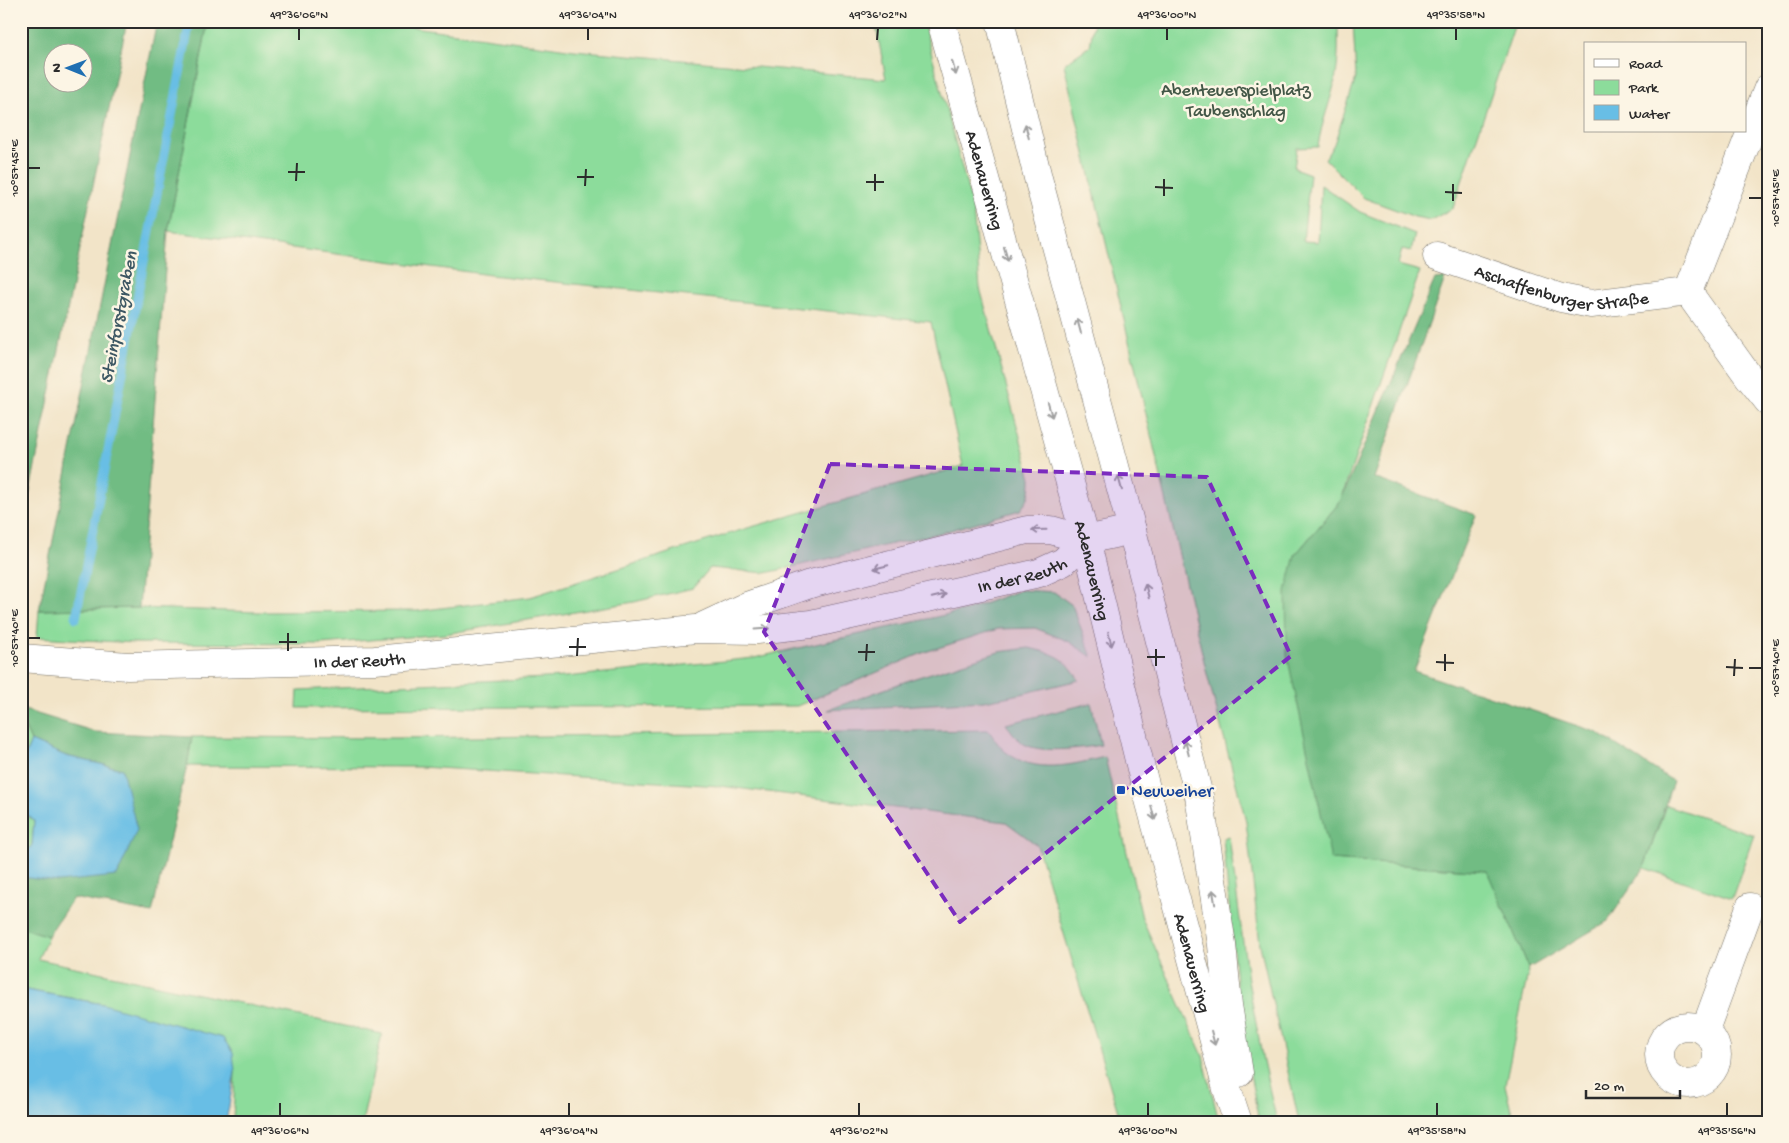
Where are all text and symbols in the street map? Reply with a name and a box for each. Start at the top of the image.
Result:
text: 49°36'06"N [270,9,328,23]
text: 49°36'04"N [559,9,617,23]
text: 49°36'02"N [849,9,907,23]
text: 49°36'00"N [1138,9,1197,23]
text: 49°35'58"N [1427,9,1485,23]
north arrow [42,42,92,92]
legend [1584,42,1746,132]
text: Road [1629,56,1663,74]
one-way arrow [950,60,959,76]
text: N [49,63,66,73]
text: Park [1628,80,1659,98]
park label: Abenteuerspielplatz Taubenschlag [1161,81,1312,123]
text: Water [1629,106,1671,124]
one-way arrow [1022,124,1031,140]
street label: Adenauerring [959,129,1007,233]
text: 10°57'45"E [9,139,23,198]
text: 10°57'45"E [1770,169,1784,228]
one-way arrow [1002,246,1011,262]
water label: Steinforstgraben [96,249,145,385]
street label: Aschaffenburger Straße [1471,261,1651,317]
one-way arrow [1073,318,1083,334]
one-way arrow [1045,402,1055,418]
one-way arrow [1115,476,1124,492]
street label: Adenauerring [1068,519,1113,623]
one-way arrow [1031,525,1048,535]
street label: In der Reuth [976,553,1071,599]
one-way arrow [873,563,889,572]
one-way arrow [1142,583,1151,599]
one-way arrow [930,590,946,600]
text: 10°57'40"E [9,609,23,668]
one-way arrow [754,624,770,634]
one-way arrow [1106,630,1115,646]
text: 10°57'40"E [1770,639,1784,698]
street label: In der Reuth [314,649,407,674]
one-way arrow [1182,741,1191,757]
place label: Neuweiher [1131,782,1215,803]
marker: Neuweiher [1115,784,1127,796]
one-way arrow [1149,805,1159,821]
one-way arrow [1209,889,1219,905]
street label: Adenauerring [1167,911,1214,1015]
one-way arrow [1209,1030,1219,1046]
scale bar [1586,1068,1680,1100]
text: 20 m [1594,1078,1624,1096]
text: 49°36'06"N [251,1125,309,1139]
text: 49°36'04"N [540,1125,598,1139]
text: 49°36'02"N [830,1125,888,1139]
text: 49°36'00"N [1119,1125,1178,1139]
text: 49°35'58"N [1408,1125,1466,1139]
text: 49°35'56"N [1698,1125,1756,1139]

